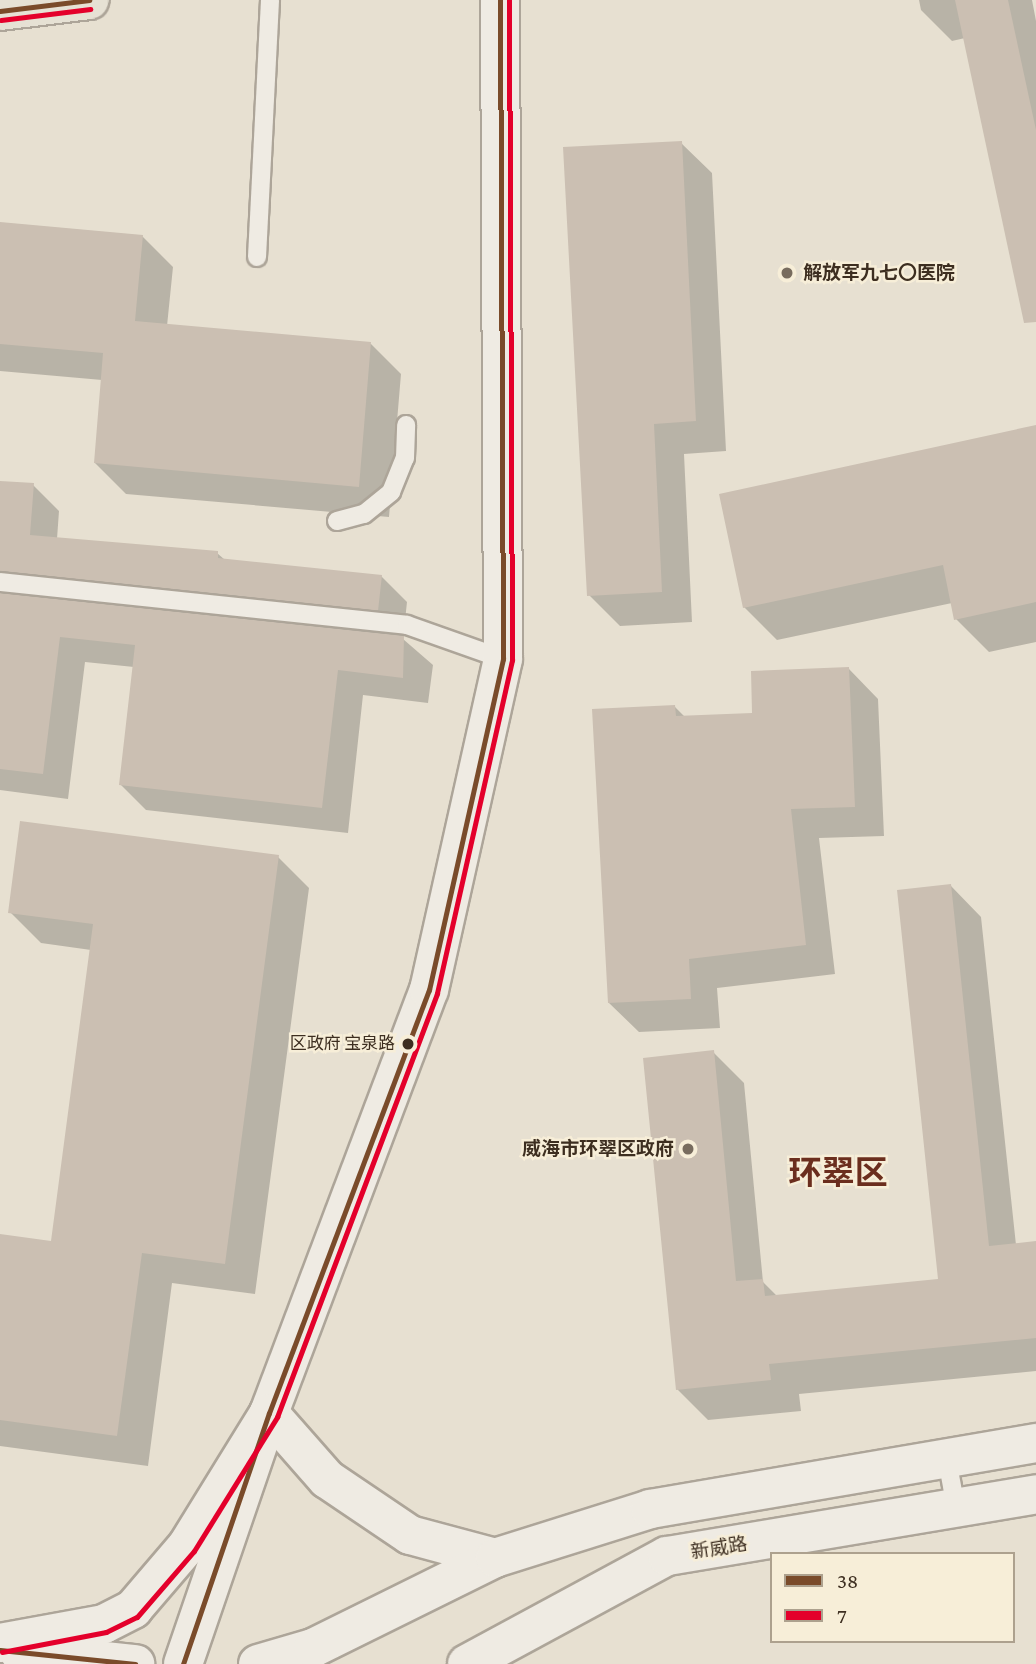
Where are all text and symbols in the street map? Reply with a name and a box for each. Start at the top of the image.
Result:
place label: 解放军九七〇医院 [803,262,955,284]
marker: 解放军九七〇医院 [777,263,797,283]
place label: 区政府 宝泉路 [290,1034,395,1054]
marker: 区政府 宝泉路 [401,1037,415,1051]
place label: 威海市环翠区政府 [522,1138,674,1160]
marker: 威海市环翠区政府 [680,1141,696,1157]
district label: 环翠区 [789,1153,887,1193]
street label: 新威路 [689,1532,749,1564]
legend [770,1552,1015,1643]
text: 38 [837,1569,858,1593]
text: 7 [837,1604,847,1628]

